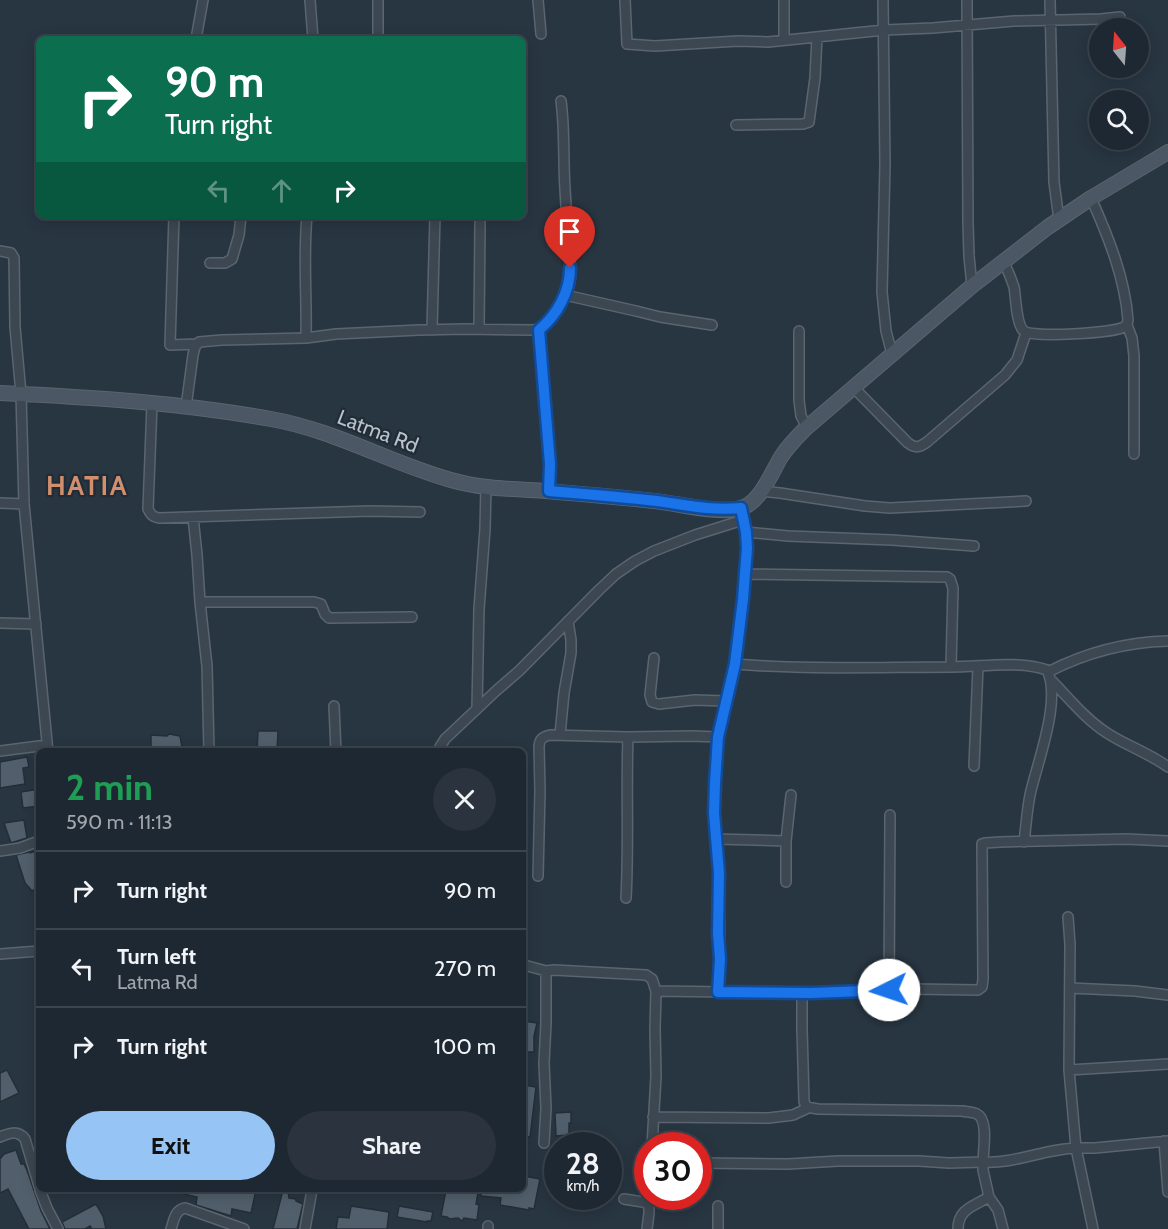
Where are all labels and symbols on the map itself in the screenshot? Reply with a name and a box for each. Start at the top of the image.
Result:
north arrow [1089,18,1149,78]
pin [544,206,595,268]
street label: Latma Rd [334,404,422,458]
district label: HATIA [46,469,128,502]
position arrow [857,958,921,1022]
speed limit sign: 30 [634,1132,712,1210]

